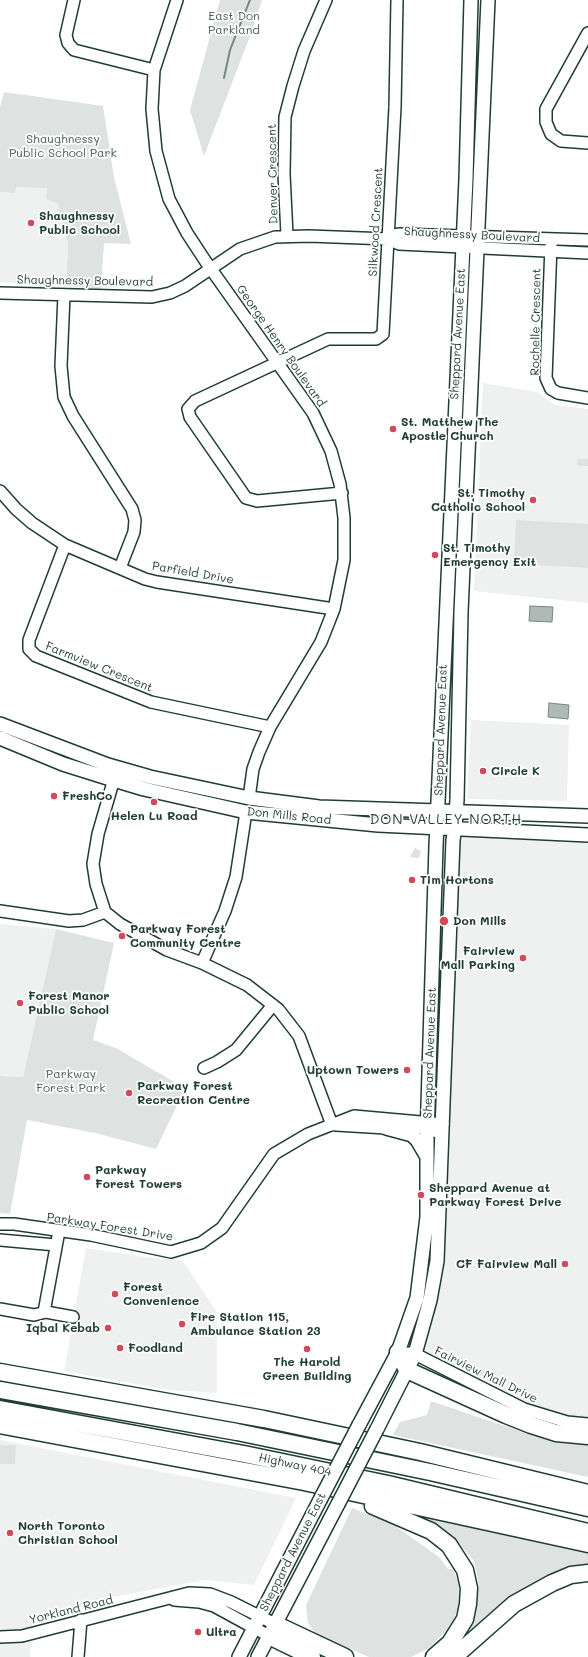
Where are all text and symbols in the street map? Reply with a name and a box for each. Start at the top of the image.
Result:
park label: East Don Parkland [208,9,260,37]
street label: Denver Crescent [265,124,281,224]
park label: Shaughnessy Public School Park [9,132,117,160]
street label: Silkwood Crescent [366,167,386,277]
place label: Shaughnessy Public School [39,209,120,237]
marker: Shaughnessy Public School [26,218,36,228]
street label: Shaughnessy Boulevard [404,224,540,246]
street label: Sheppard Avenue East [447,268,469,400]
street label: Rochelle Crescent [528,268,544,376]
street label: Shaughnessy Boulevard [17,273,153,289]
street label: George Henry Boulevard [233,282,329,410]
place label: St. Matthew The Apostle Church [401,415,498,443]
marker: St. Matthew The Apostle Church [388,424,398,434]
place label: St. Timothy Catholic School [431,486,525,514]
marker: St. Timothy Catholic School [528,495,538,505]
place label: St. Timothy Emergency Exit [443,541,536,569]
marker: St. Timothy Emergency Exit [430,550,440,560]
street label: Parfield Drive [151,559,235,587]
street label: Farmview Crescent [43,639,155,695]
street label: Sheppard Avenue East [432,664,450,796]
place label: Circle K [491,764,540,778]
marker: Circle K [478,766,488,776]
place label: FreshCo [62,789,112,803]
marker: FreshCo [49,791,59,801]
marker: Helen Lu Road [149,797,159,807]
street label: Don Mills Road [246,804,332,828]
place label: Helen Lu Road [110,809,198,823]
district label: DON VALLEY NORTH [370,812,522,828]
place label: Tim Hortons [420,873,494,887]
marker: Tim Hortons [407,875,417,885]
place label: Don Mills [453,914,506,928]
marker: Don Mills [438,915,450,927]
place label: Parkway Forest Community Centre [130,922,241,950]
marker: Parkway Forest Community Centre [117,931,127,941]
place label: Fairview Mall Parking [441,944,515,972]
marker: Fairview Mall Parking [518,953,528,963]
street label: Sheppard Avenue East [421,987,439,1119]
place label: Forest Manor Public School [28,989,110,1017]
marker: Forest Manor Public School [15,998,25,1008]
place label: Uptown Towers [307,1063,399,1077]
marker: Uptown Towers [402,1065,412,1075]
park label: Parkway Forest Park [36,1067,106,1095]
place label: Parkway Forest Recreation Centre [137,1079,250,1107]
marker: Parkway Forest Recreation Centre [124,1088,134,1098]
place label: Parkway Forest Towers [95,1163,182,1191]
marker: Parkway Forest Towers [82,1172,92,1182]
place label: Sheppard Avenue at Parkway Forest Drive [429,1181,561,1209]
marker: Sheppard Avenue at Parkway Forest Drive [416,1190,426,1200]
street label: Parkway Forest Drive [46,1210,174,1244]
place label: CF Fairview Mall [456,1257,557,1271]
marker: CF Fairview Mall [560,1259,570,1269]
place label: Forest Convenience [123,1280,199,1308]
marker: Forest Convenience [110,1289,120,1299]
place label: Fire Station 115, Ambulance Station 23 [190,1310,321,1338]
marker: Fire Station 115, Ambulance Station 23 [177,1319,187,1329]
place label: Iqbal Kebab [26,1321,100,1335]
marker: Iqbal Kebab [103,1323,113,1333]
place label: Foodland [128,1341,183,1355]
marker: Foodland [115,1343,125,1353]
marker: The Harold Green Building [302,1344,312,1354]
street label: Fairview Mall Drive [432,1344,540,1406]
place label: The Harold Green Building [263,1355,351,1383]
street label: Highway 404 [257,1450,333,1480]
street label: Sheppard Avenue East [257,1490,329,1614]
place label: North Toronto Christian School [18,1519,118,1547]
marker: North Toronto Christian School [5,1528,15,1538]
street label: Yorkland Road [28,1593,114,1627]
place label: Ultra [206,1625,237,1639]
marker: Ultra [193,1627,203,1637]

